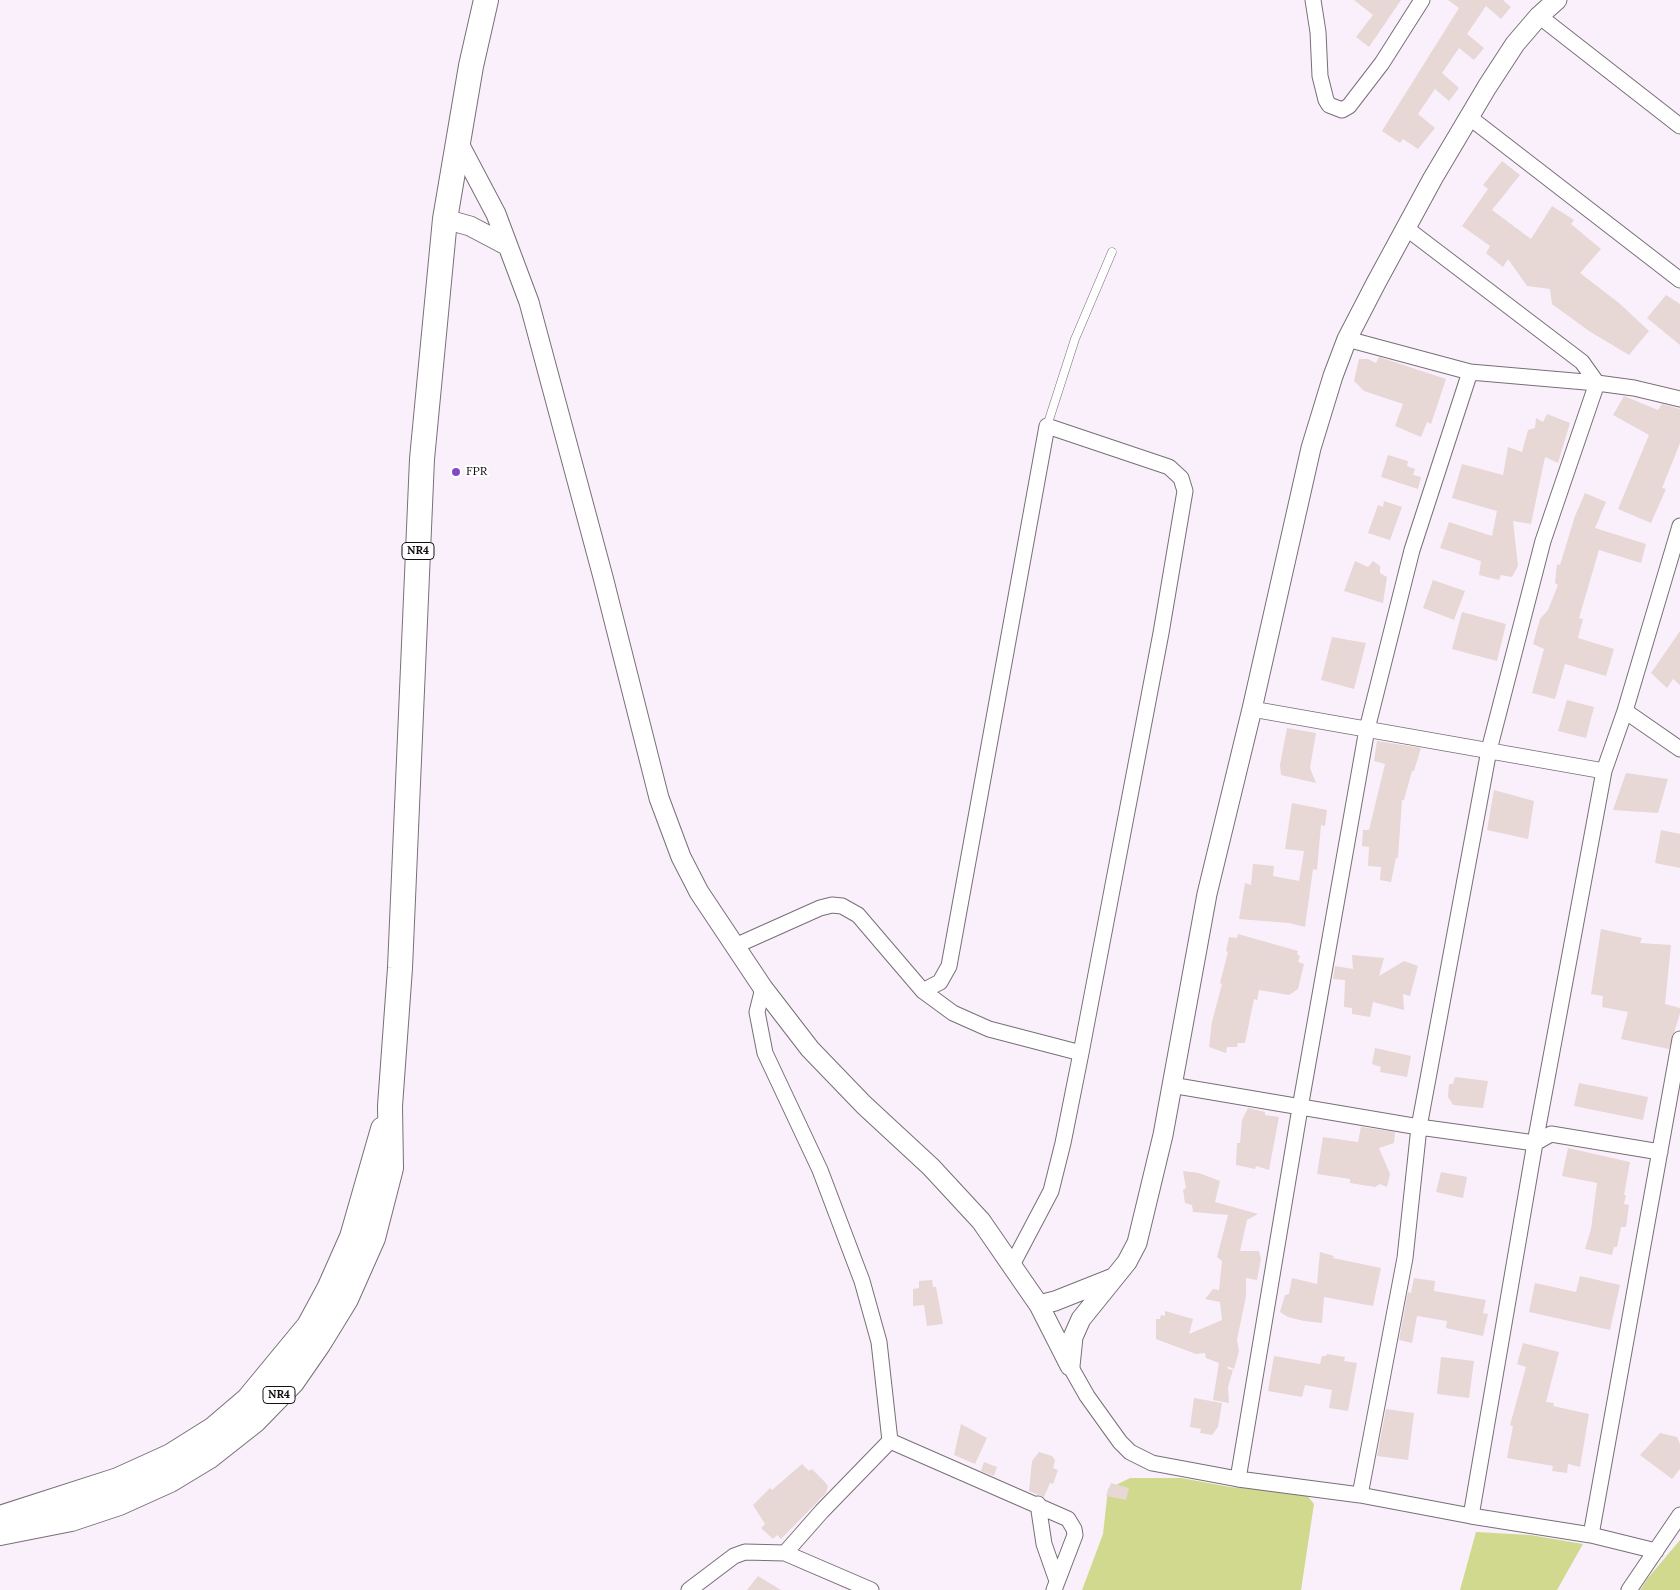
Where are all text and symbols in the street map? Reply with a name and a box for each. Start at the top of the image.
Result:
place label: FPR [466,465,487,479]
marker: FPR [450,466,462,478]
road number: NR4 [402,542,434,560]
road number: NR4 [263,1386,295,1404]

